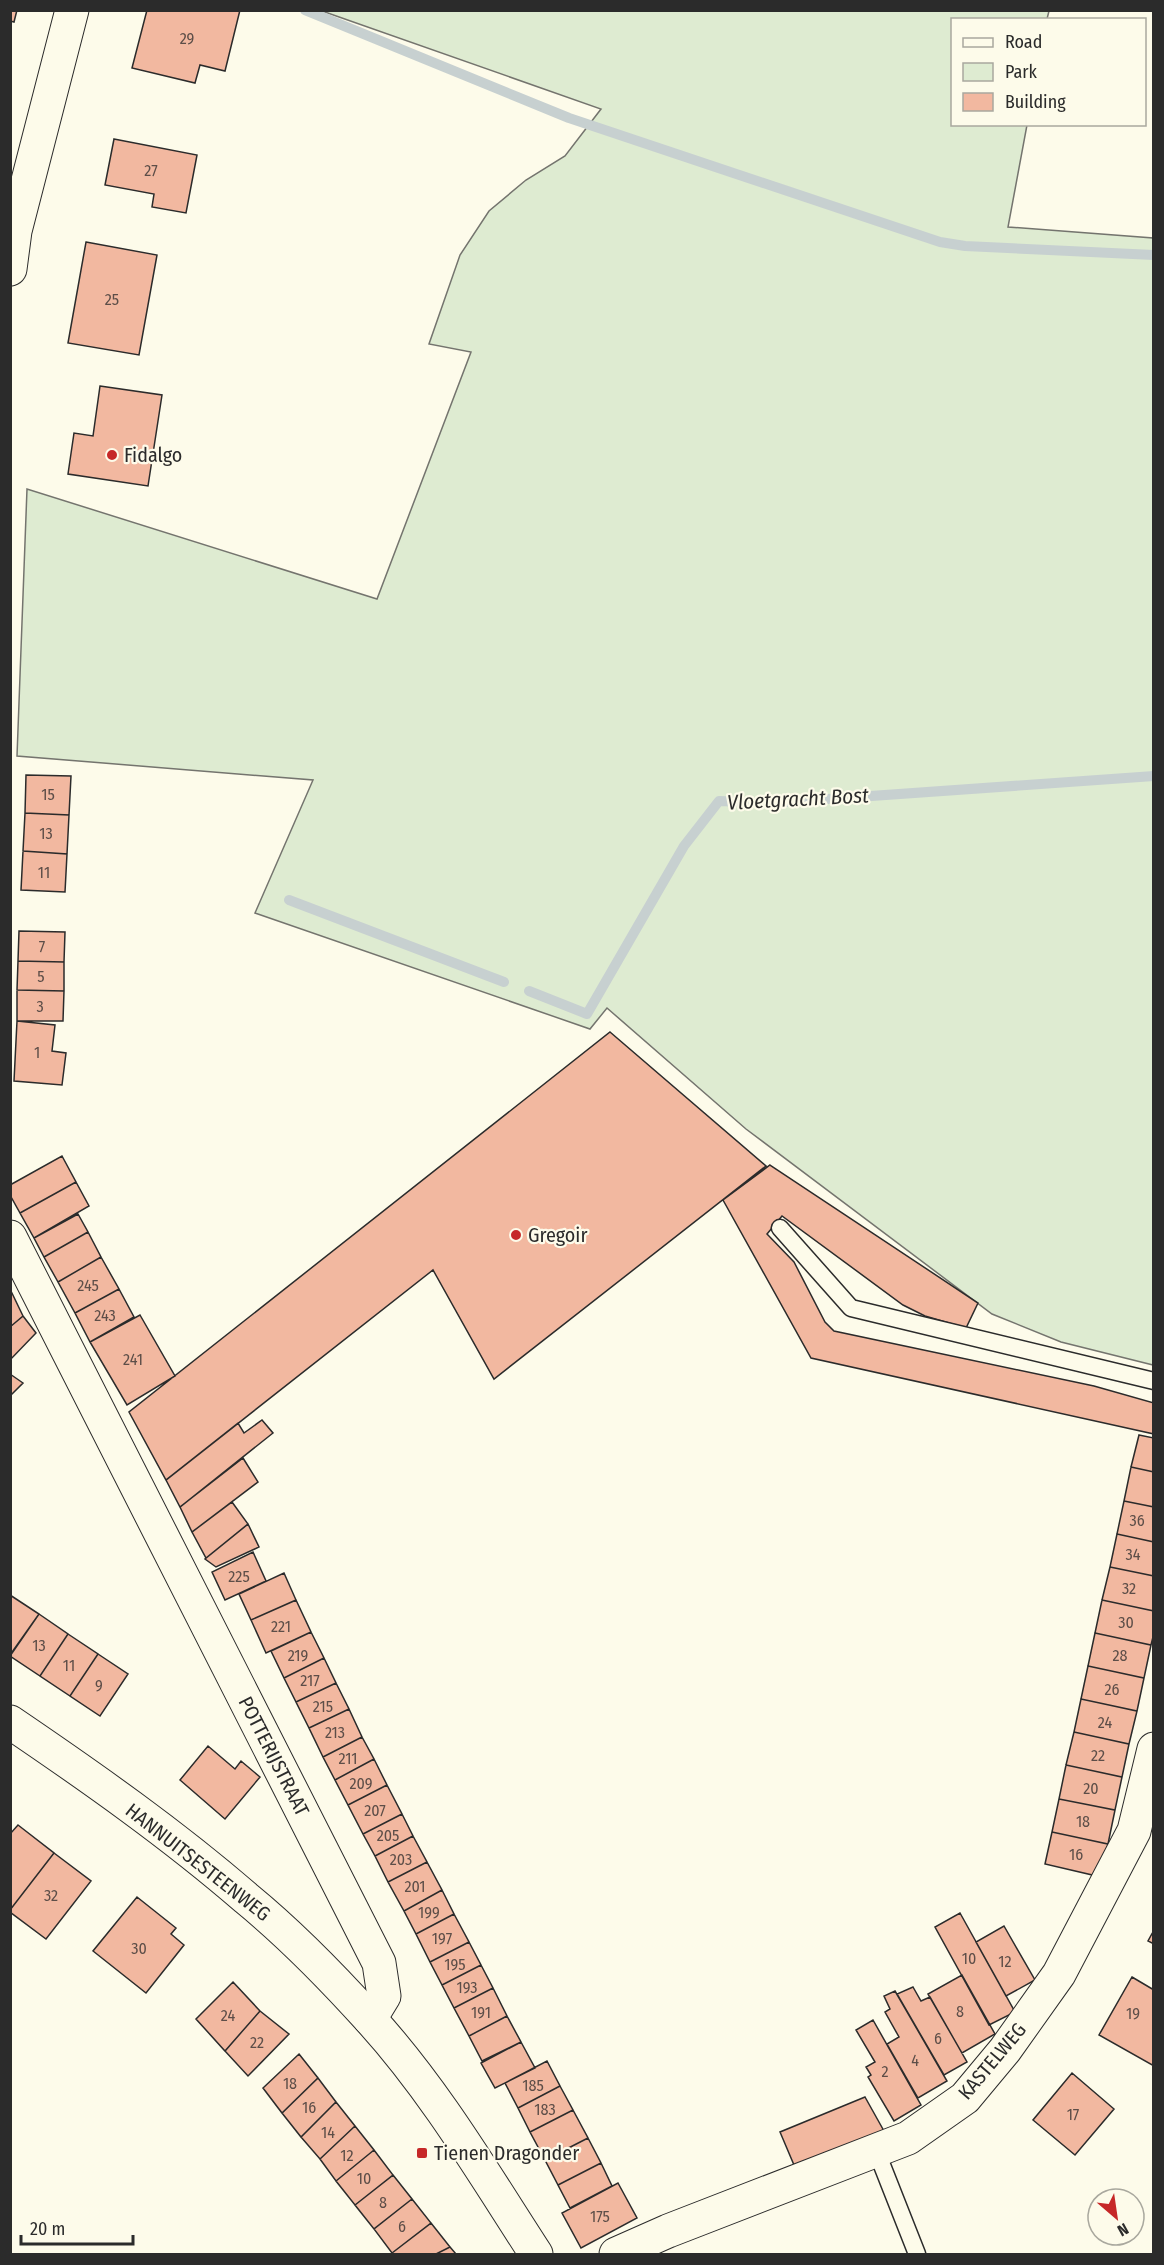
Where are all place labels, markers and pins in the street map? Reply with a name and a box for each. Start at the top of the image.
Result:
place label: Fidalgo [124,443,182,467]
marker: Fidalgo [105,448,119,462]
place label: Gregoir [528,1223,587,1247]
marker: Gregoir [509,1228,523,1242]
place label: Tienen Dragonder [434,2141,579,2165]
marker: Tienen Dragonder [415,2146,429,2160]

